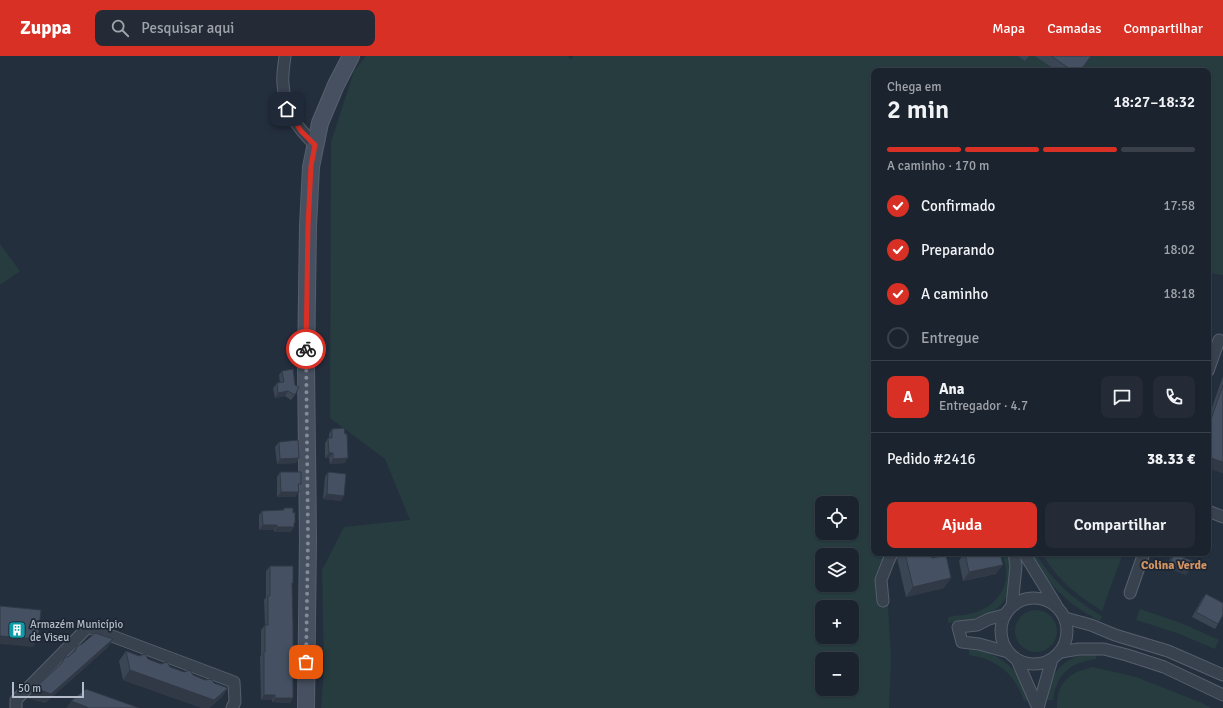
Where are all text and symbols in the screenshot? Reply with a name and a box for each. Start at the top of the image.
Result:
search box [95,10,375,46]
text: Zuppa [20,16,71,40]
icon: search [109,17,131,39]
text: Pesquisar aqui [141,19,234,37]
text: Mapa [992,20,1025,37]
text: Camadas [1047,20,1101,37]
text: Compartilhar [1123,20,1203,37]
text: Chega em [887,79,942,95]
pin [270,92,304,126]
text: 18:27–18:32 [1114,93,1195,111]
text: 2 min [887,94,949,126]
icon: home [276,98,298,120]
text: A caminho · 170 m [887,158,989,174]
icon: check [887,195,909,217]
text: Confirmado [921,197,995,215]
text: 17:58 [1163,198,1195,214]
icon: check [887,239,909,261]
text: Preparando [921,241,995,259]
text: 18:02 [1163,242,1195,258]
icon: check [887,283,909,305]
text: A caminho [921,285,988,303]
text: 18:18 [1163,286,1195,302]
courier [286,329,326,369]
text: Entregue [921,329,979,347]
icon: bike [295,338,317,360]
button: chat [1101,376,1143,418]
button: phone [1153,376,1195,418]
text: Ana [939,380,964,398]
text: A [903,388,913,406]
text: Entregador · 4.7 [939,398,1028,414]
text: Pedido #2416 [887,450,976,468]
text: 38.33 € [1147,450,1195,468]
map controls [815,496,859,696]
button: locate [815,496,859,540]
button: Ajuda [887,502,1037,548]
button: Compartilhar [1045,502,1195,548]
button: layers [815,548,859,592]
district label: Colina Verde [1141,558,1207,573]
button: + [815,600,859,644]
place label: Armazém Município de Viseu [30,618,124,644]
building icon: Armazém Município de Viseu [7,620,27,640]
pin [289,645,323,679]
icon: bag [295,651,317,673]
button: − [815,652,859,696]
scale bar [12,680,84,699]
text: 50 m [18,682,41,695]

